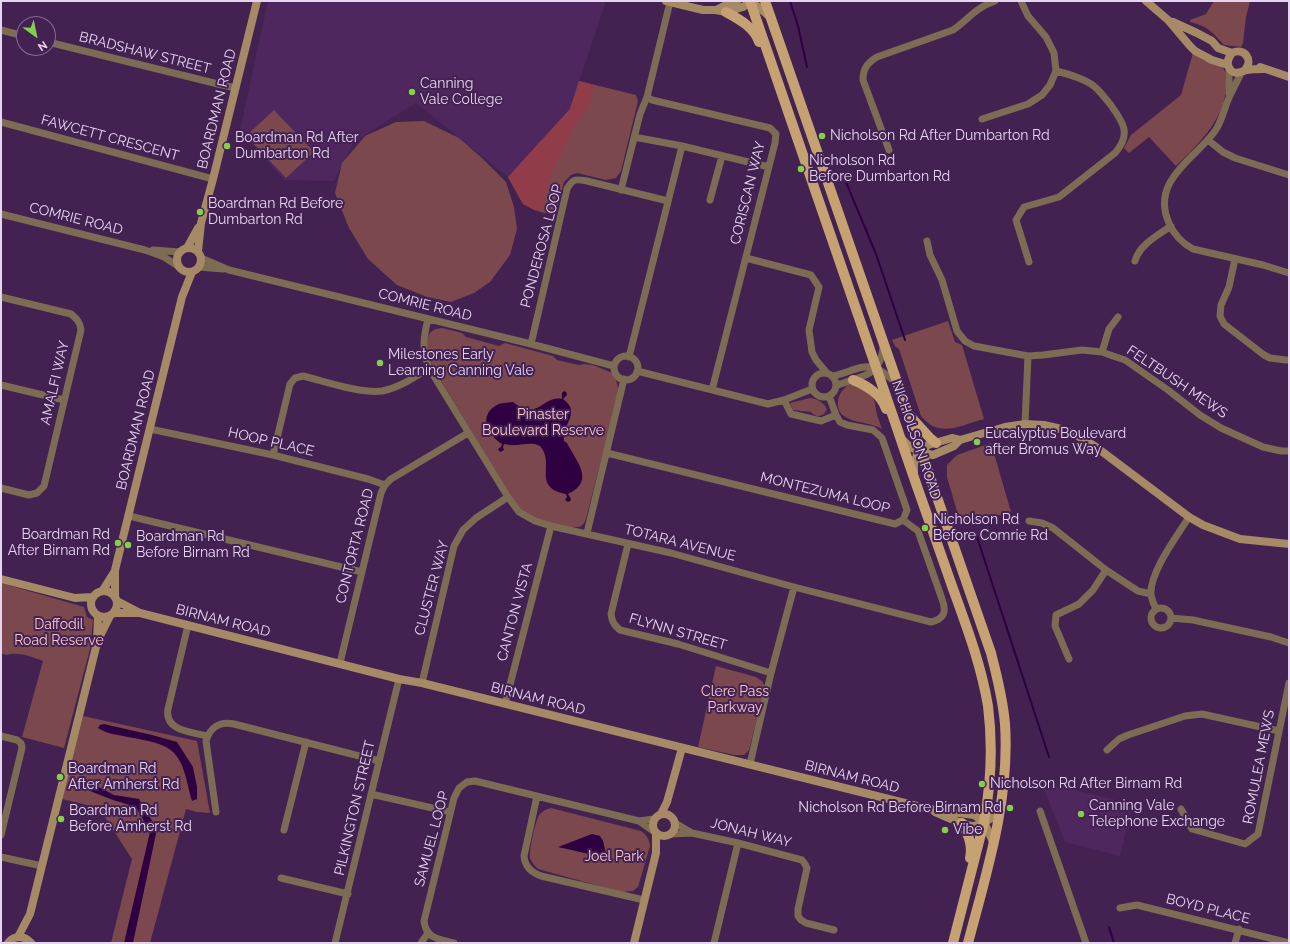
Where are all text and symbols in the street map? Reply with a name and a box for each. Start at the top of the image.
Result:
north arrow [16,16,56,56]
street label: BRADSHAW STREET [77,28,213,78]
text: N [35,38,49,53]
street label: BOARDMAN ROAD [194,47,240,171]
place label: Canning Vale College [420,76,503,108]
marker: Canning Vale College [407,87,417,97]
street label: FAWCETT CRESCENT [39,111,181,165]
place label: Nicholson Rd After Dumbarton Rd [830,128,1050,144]
place label: Boardman Rd After Dumbarton Rd [235,130,359,162]
marker: Nicholson Rd After Dumbarton Rd [817,131,827,141]
street label: CORISCAN WAY [727,140,769,246]
marker: Boardman Rd After Dumbarton Rd [222,141,232,151]
place label: Nicholson Rd Before Dumbarton Rd [809,153,950,186]
marker: Nicholson Rd Before Dumbarton Rd [796,164,806,174]
street label: PONDEROSA LOOP [517,182,567,310]
place label: Boardman Rd Before Dumbarton Rd [208,196,343,228]
street label: COMRIE ROAD [28,199,124,239]
marker: Boardman Rd Before Dumbarton Rd [195,207,205,217]
street label: COMRIE ROAD [377,285,473,325]
street label: AMALFI WAY [37,339,73,427]
street label: FELTBUSH MEWS [1123,342,1231,422]
place label: Milestones Early Learning Canning Vale [388,347,534,380]
marker: Milestones Early Learning Canning Vale [375,358,385,368]
street label: BOARDMAN ROAD [113,368,159,492]
street label: NICHOLSON ROAD [888,378,944,502]
park label: Pinaster Boulevard Reserve [482,407,604,440]
street label: HOOP PLACE [226,424,316,460]
place label: Eucalyptus Boulevard after Bromus Way [985,426,1126,458]
marker: Eucalyptus Boulevard after Bromus Way [972,437,982,447]
street label: MONTEZUMA LOOP [759,469,891,517]
street label: CONTORTA ROAD [333,487,377,605]
place label: Nicholson Rd Before Comrie Rd [933,512,1048,544]
street label: TOTARA AVENUE [623,521,737,565]
marker: Nicholson Rd Before Comrie Rd [920,523,930,533]
place label: Boardman Rd After Birnam Rd [8,527,110,560]
place label: Boardman Rd Before Birnam Rd [136,529,250,562]
marker: Boardman Rd After Birnam Rd [113,538,123,548]
street label: CLUSTER WAY [411,539,453,637]
marker: Boardman Rd Before Birnam Rd [123,540,133,550]
street label: CANTON VISTA [494,561,536,663]
street label: BIRNAM ROAD [174,601,272,641]
street label: FLYNN STREET [627,610,729,654]
park label: Daffodil Road Reserve [14,617,104,650]
street label: BIRNAM ROAD [489,679,587,719]
park label: Clere Pass Parkway [701,684,769,716]
street label: ROMULEA MEWS [1240,709,1278,825]
street label: PILKINGTON STREET [331,739,379,877]
street label: BIRNAM ROAD [803,757,901,797]
place label: Boardman Rd After Amherst Rd [68,761,179,794]
marker: Boardman Rd After Amherst Rd [55,772,65,782]
place label: Nicholson Rd After Birnam Rd [990,776,1182,792]
marker: Nicholson Rd After Birnam Rd [977,779,987,789]
street label: SAMUEL LOOP [411,789,453,889]
place label: Canning Vale Telephone Exchange [1089,798,1225,830]
place label: Nicholson Rd Before Birnam Rd [798,800,1002,816]
place label: Boardman Rd Before Amherst Rd [69,803,192,836]
marker: Nicholson Rd Before Birnam Rd [1005,803,1015,813]
marker: Canning Vale Telephone Exchange [1076,809,1086,819]
marker: Boardman Rd Before Amherst Rd [56,814,66,824]
street label: JONAH WAY [709,815,793,851]
place label: Vibe [953,822,982,838]
marker: Vibe [940,825,950,835]
park label: Joel Park [584,849,644,865]
street label: BOYD PLACE [1164,890,1252,928]

